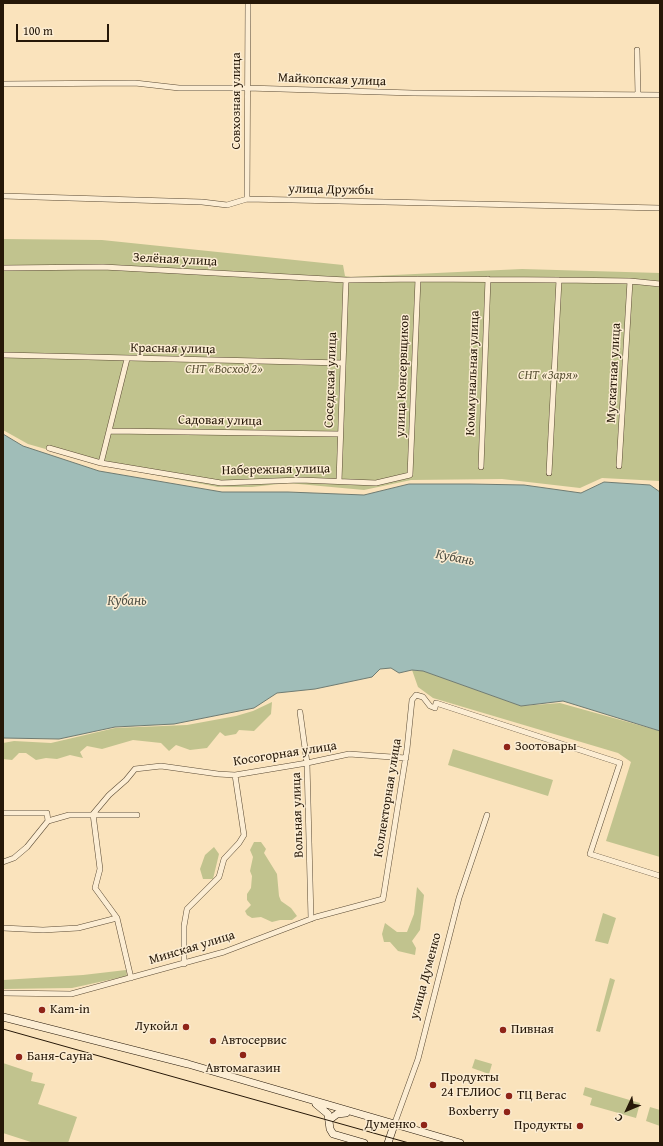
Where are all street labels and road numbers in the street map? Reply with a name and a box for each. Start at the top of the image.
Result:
street label: Совхозная улица [229,52,245,150]
street label: Майкопская улица [278,70,386,90]
street label: улица Дружбы [288,181,374,199]
street label: Зелёная улица [132,250,218,270]
street label: Коммунальная улица [463,310,483,436]
street label: улица Консервщиков [393,314,413,438]
street label: Мускатная улица [604,323,624,423]
street label: Соседская улица [322,332,340,428]
street label: Красная улица [130,340,216,358]
street label: Садовая улица [178,412,262,430]
street label: Набережная улица [222,461,330,479]
street label: Косогорная улица [232,738,338,770]
street label: Коллекторная улица [371,738,405,858]
street label: Вольная улица [289,772,307,858]
street label: Минская улица [147,928,237,968]
street label: улица Думенко [407,931,445,1021]

